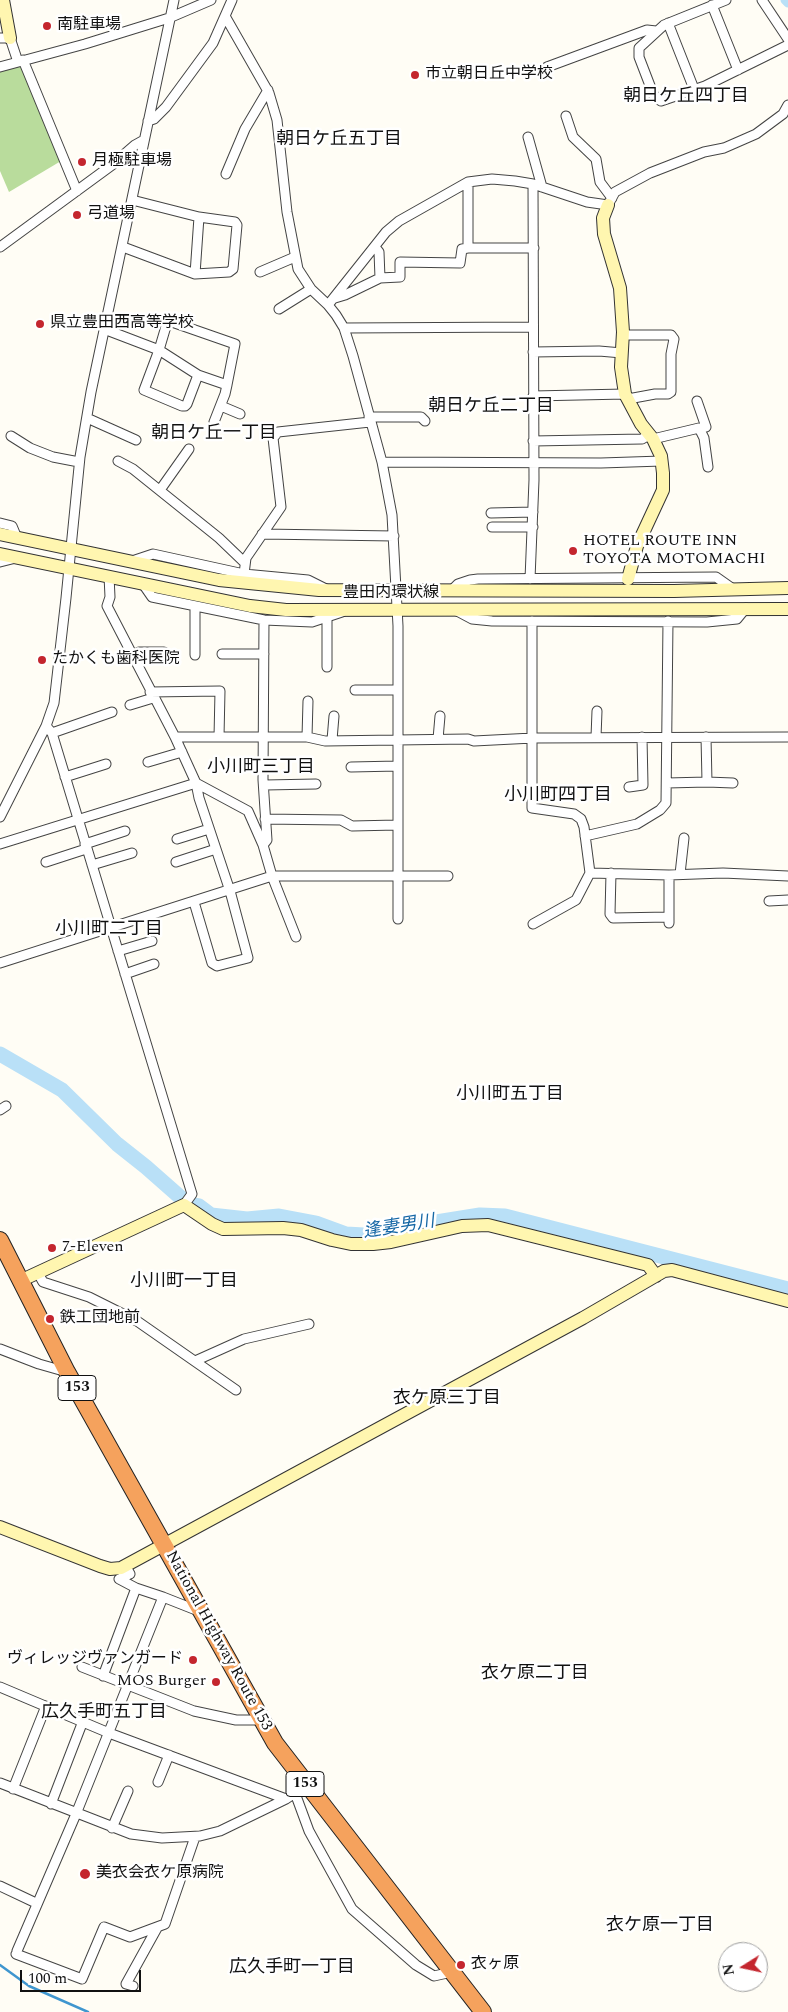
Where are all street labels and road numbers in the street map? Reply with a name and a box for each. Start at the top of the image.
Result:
street label: 豊田内環状線 [343,584,439,604]
road number: 153 [58,1376,96,1400]
street label: National Highway Route 153 [161,1548,275,1734]
road number: 153 [286,1772,324,1796]

